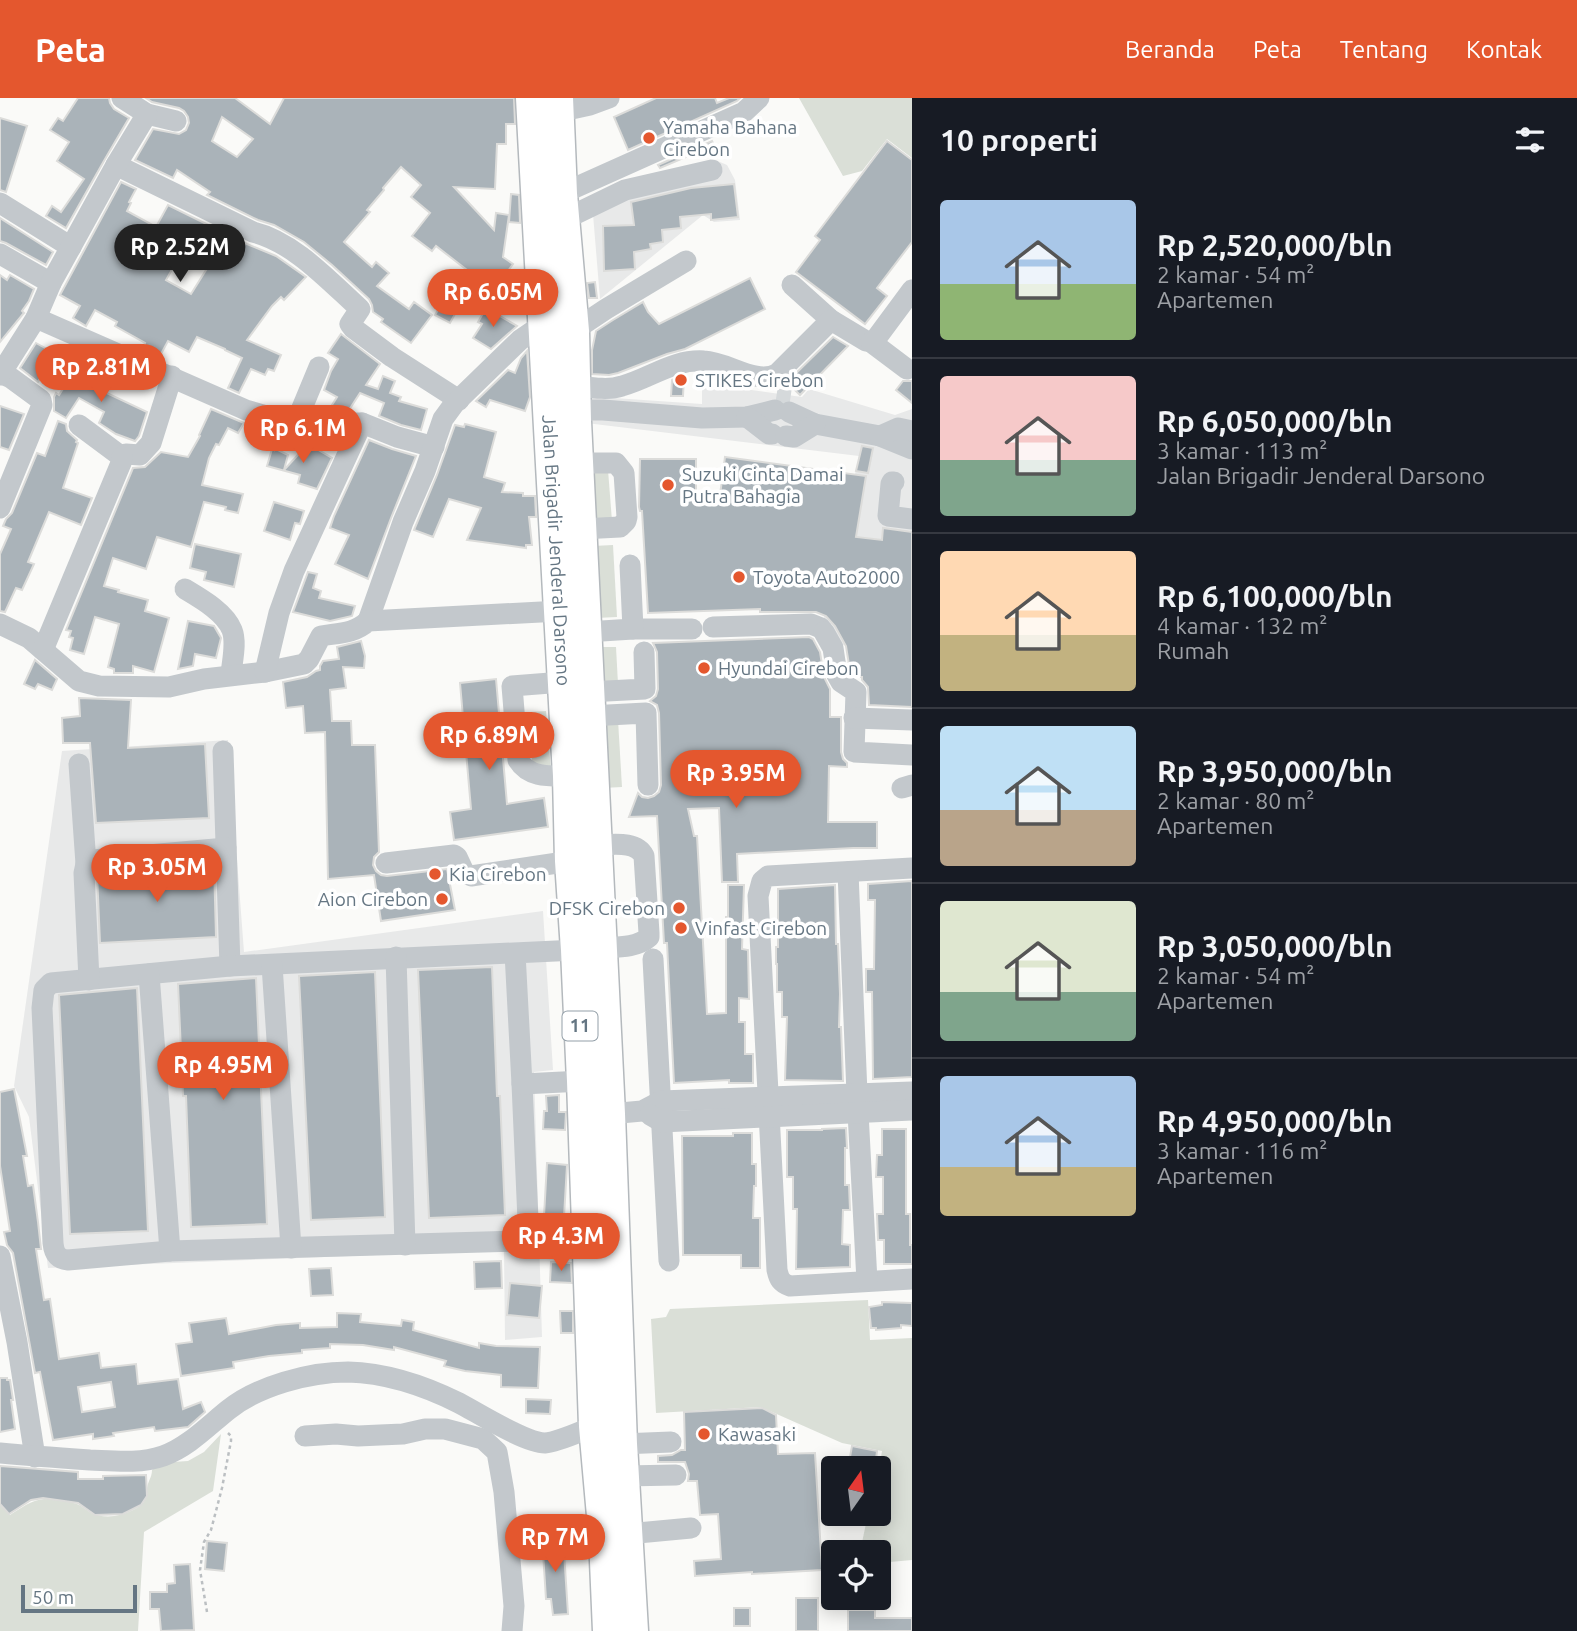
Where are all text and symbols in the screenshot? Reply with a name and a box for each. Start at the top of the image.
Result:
text: Peta [35,31,106,68]
text: Beranda [1125,36,1215,63]
text: Peta [1253,36,1302,63]
text: Tentang [1340,36,1428,63]
text: Kontak [1466,36,1542,63]
place label: Yamaha Bahana Cirebon [663,116,797,160]
icon: filters [1511,121,1549,159]
text: 10 properti [940,123,1098,157]
marker: Yamaha Bahana Cirebon [641,130,657,146]
pin: Rp 2.52M [108,225,252,284]
icon: home [996,228,1080,312]
text: Rp 2,520,000/bln [1157,228,1393,262]
text: Rp 2.52M [130,234,230,259]
text: 2 kamar · 54 m² [1157,262,1315,287]
pin: Rp 6.05M [421,270,565,329]
text: Rp 6.05M [443,279,543,304]
text: Apartemen [1157,287,1273,312]
pin: Rp 2.81M [29,344,173,404]
text: Rp 2.81M [51,354,151,379]
place label: STIKES Cirebon [695,369,824,391]
marker: STIKES Cirebon [673,372,689,388]
icon: home [996,404,1080,488]
text: Rp 6,050,000/bln [1157,404,1393,438]
pin: Rp 6.1M [238,406,368,465]
street label: Jalan Brigadir Jenderal Darsono [538,414,575,686]
text: Rp 6.1M [260,415,346,440]
text: 3 kamar · 113 m² [1157,438,1328,463]
place label: Suzuki Cinta Damai Putra Bahagia [682,463,844,507]
text: Jalan Brigadir Jenderal Darsono [1157,463,1485,488]
marker: Suzuki Cinta Damai Putra Bahagia [660,477,676,493]
place label: Toyota Auto2000 [753,566,900,588]
marker: Toyota Auto2000 [731,569,747,585]
icon: home [996,579,1080,663]
text: Rp 6,100,000/bln [1157,579,1393,613]
text: 4 kamar · 132 m² [1157,613,1328,638]
text: Rumah [1157,638,1229,663]
place label: Hyundai Cirebon [718,657,859,679]
marker: Hyundai Cirebon [696,660,712,676]
pin: Rp 6.89M [417,712,561,772]
text: Rp 6.89M [439,722,539,747]
pin: Rp 3.95M [664,750,808,810]
icon: home [996,754,1080,838]
text: Rp 3,950,000/bln [1157,754,1393,788]
text: Rp 3.95M [686,760,786,785]
text: 2 kamar · 80 m² [1157,788,1315,813]
text: Apartemen [1157,813,1273,838]
pin: Rp 3.05M [85,844,229,904]
text: Rp 3.05M [107,854,207,879]
place label: Kia Cirebon [449,863,547,885]
marker: Kia Cirebon [427,866,443,882]
place label: Aion Cirebon [318,888,428,910]
marker: Aion Cirebon [434,891,450,907]
place label: DFSK Cirebon [549,897,665,919]
marker: DFSK Cirebon [671,900,687,916]
place label: Vinfast Cirebon [695,917,827,939]
marker: Vinfast Cirebon [673,920,689,936]
icon: home [996,929,1080,1013]
text: Rp 3,050,000/bln [1157,929,1393,963]
text: 2 kamar · 54 m² [1157,963,1315,988]
text: Apartemen [1157,988,1273,1013]
road number: 11 [562,1012,598,1041]
pin: Rp 4.95M [151,1042,295,1102]
text: Rp 4.95M [173,1052,273,1077]
icon: home [996,1104,1080,1188]
text: Rp 4,950,000/bln [1157,1104,1393,1138]
text: 3 kamar · 116 m² [1157,1138,1328,1163]
text: Apartemen [1157,1163,1273,1188]
pin: Rp 4.3M [496,1214,626,1273]
text: Rp 4.3M [518,1223,604,1248]
place label: Kawasaki [718,1423,796,1445]
marker: Kawasaki [696,1426,712,1442]
north arrow [821,1456,891,1526]
map controls [821,1456,891,1610]
pin: Rp 7M [506,1514,604,1574]
text: Rp 7M [521,1524,589,1549]
button: locate [821,1540,891,1610]
scale bar [21,1582,136,1614]
text: 50 m [32,1586,74,1608]

